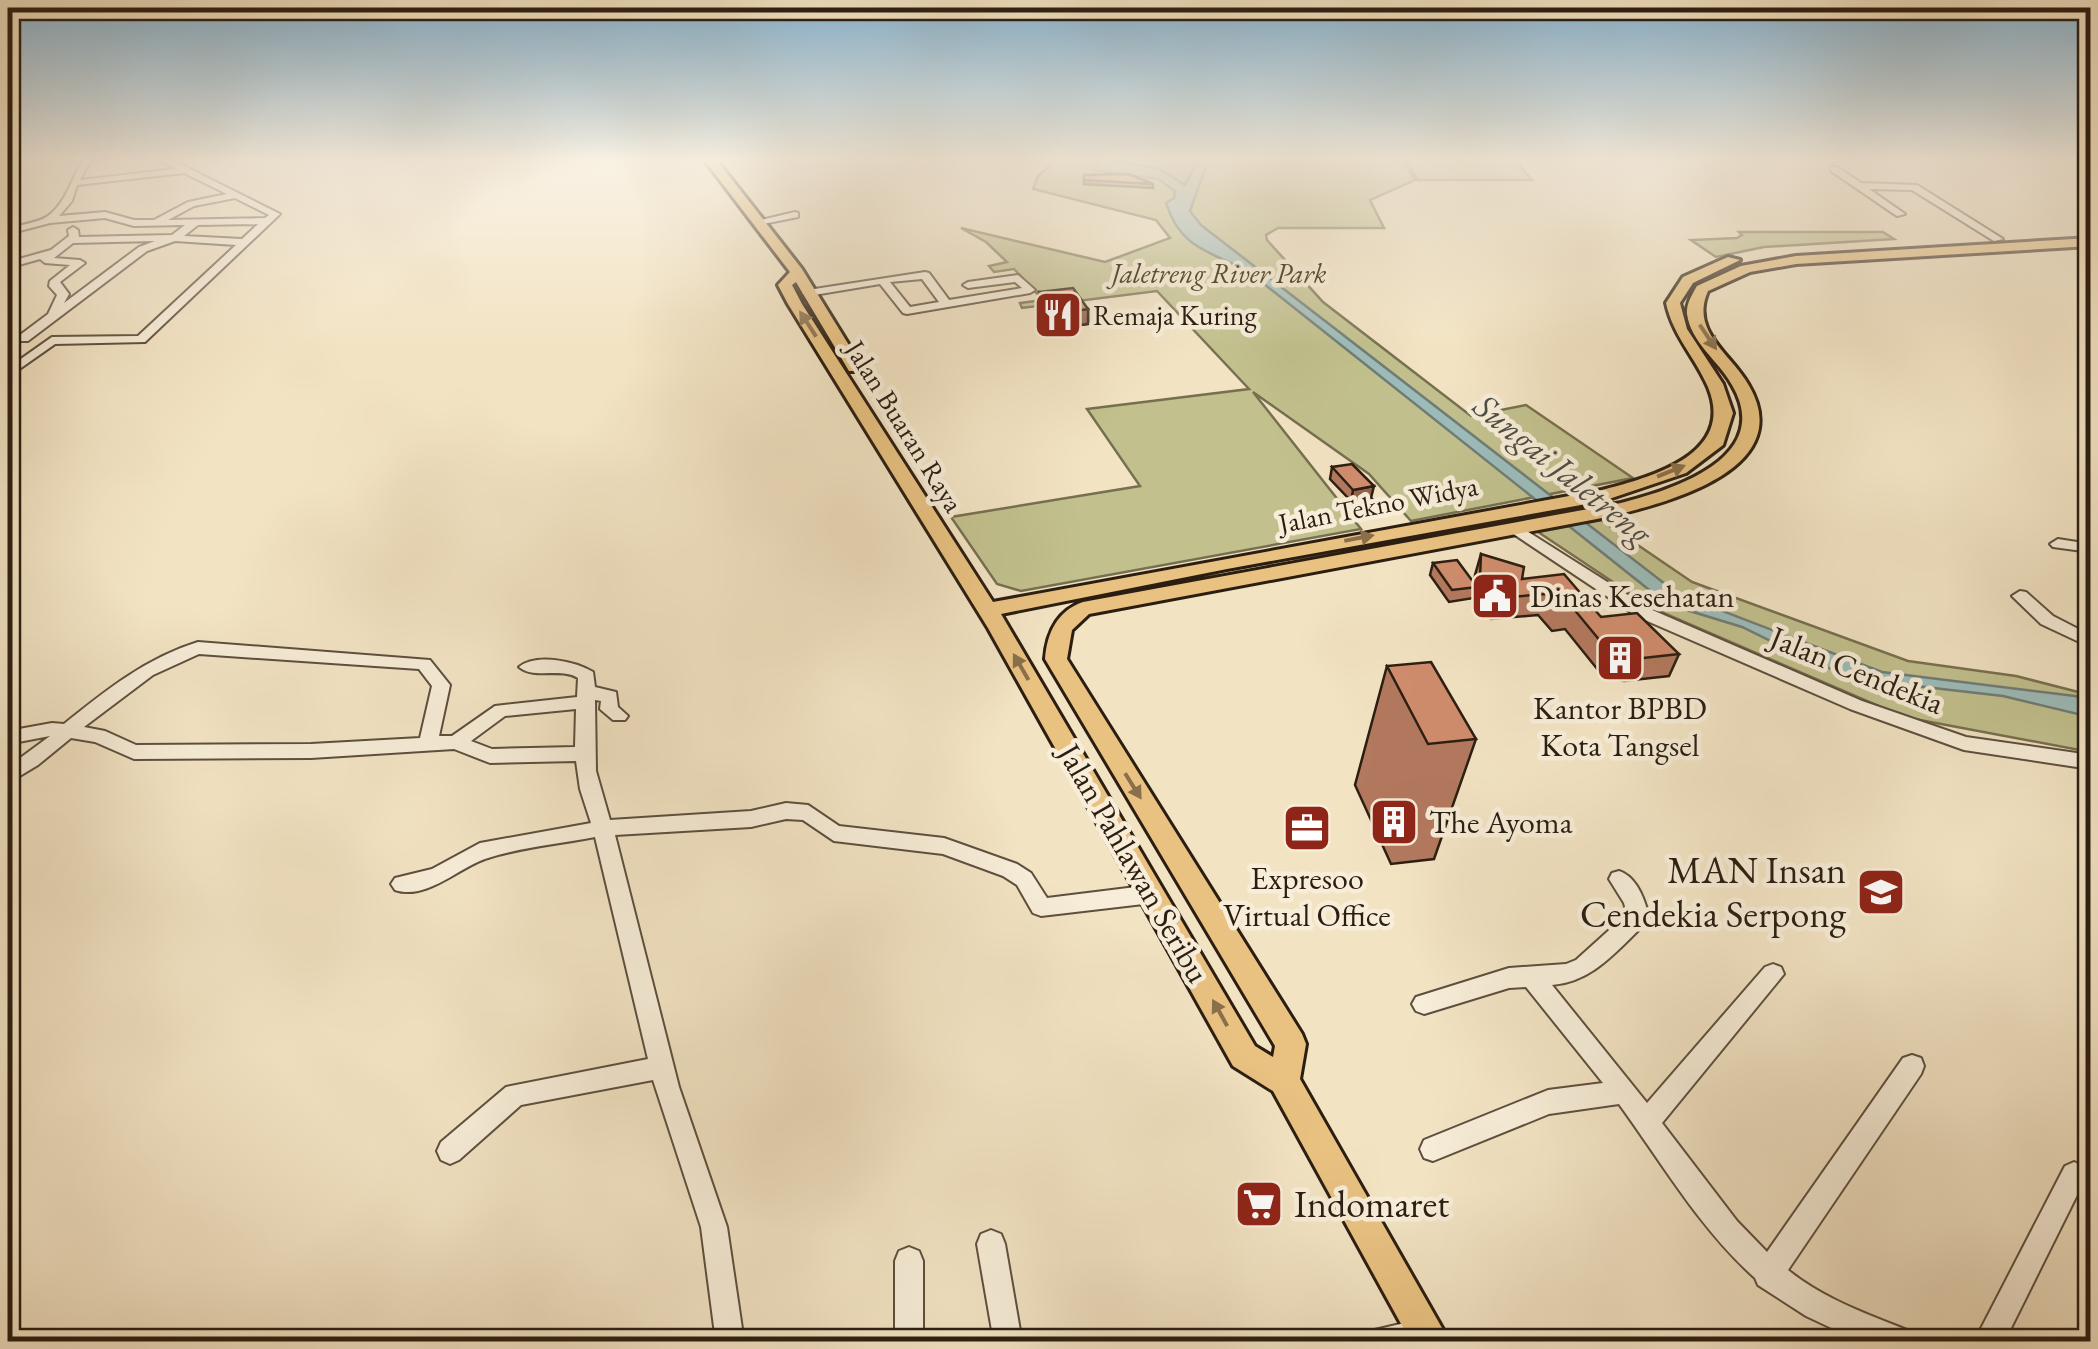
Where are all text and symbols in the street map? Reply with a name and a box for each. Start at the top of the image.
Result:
park label: Jaletreng River Park [1105,255,1327,291]
restaurant icon: Remaja Kuring [1032,289,1084,341]
place label: Remaja Kuring [1093,297,1257,333]
one-way arrow [799,310,817,337]
one-way arrow [1698,323,1716,350]
street label: Jalan Buaran Raya [837,332,973,519]
water label: Sungai Jaletreng [1464,382,1663,556]
one-way arrow [1656,462,1686,478]
street label: Jalan Tekno Widya [1273,467,1481,541]
one-way arrow [1344,530,1375,546]
public building icon: Dinas Kesehatan [1469,570,1521,622]
place label: Dinas Kesehatan [1530,575,1735,617]
street label: Jalan Cendekia [1761,615,1950,724]
building icon: Kantor BPBD Kota Tangsel [1594,632,1646,684]
one-way arrow [1013,653,1031,681]
place label: Kantor BPBD Kota Tangsel [1533,687,1707,766]
street label: Jalan Pahlawan Seribu [1047,733,1220,990]
one-way arrow [1124,772,1141,800]
building icon: The Ayoma [1368,796,1420,848]
place label: The Ayoma [1429,801,1573,843]
office icon: Expresoo Virtual Office [1281,802,1333,854]
place label: MAN Insan Cendekia Serpong [1580,845,1846,938]
place label: Expresoo Virtual Office [1223,857,1391,936]
school or university icon: MAN Insan Cendekia Serpong [1855,866,1907,918]
one-way arrow [1211,999,1229,1027]
supermarket icon: Indomaret [1233,1178,1285,1230]
place label: Indomaret [1294,1179,1449,1228]

